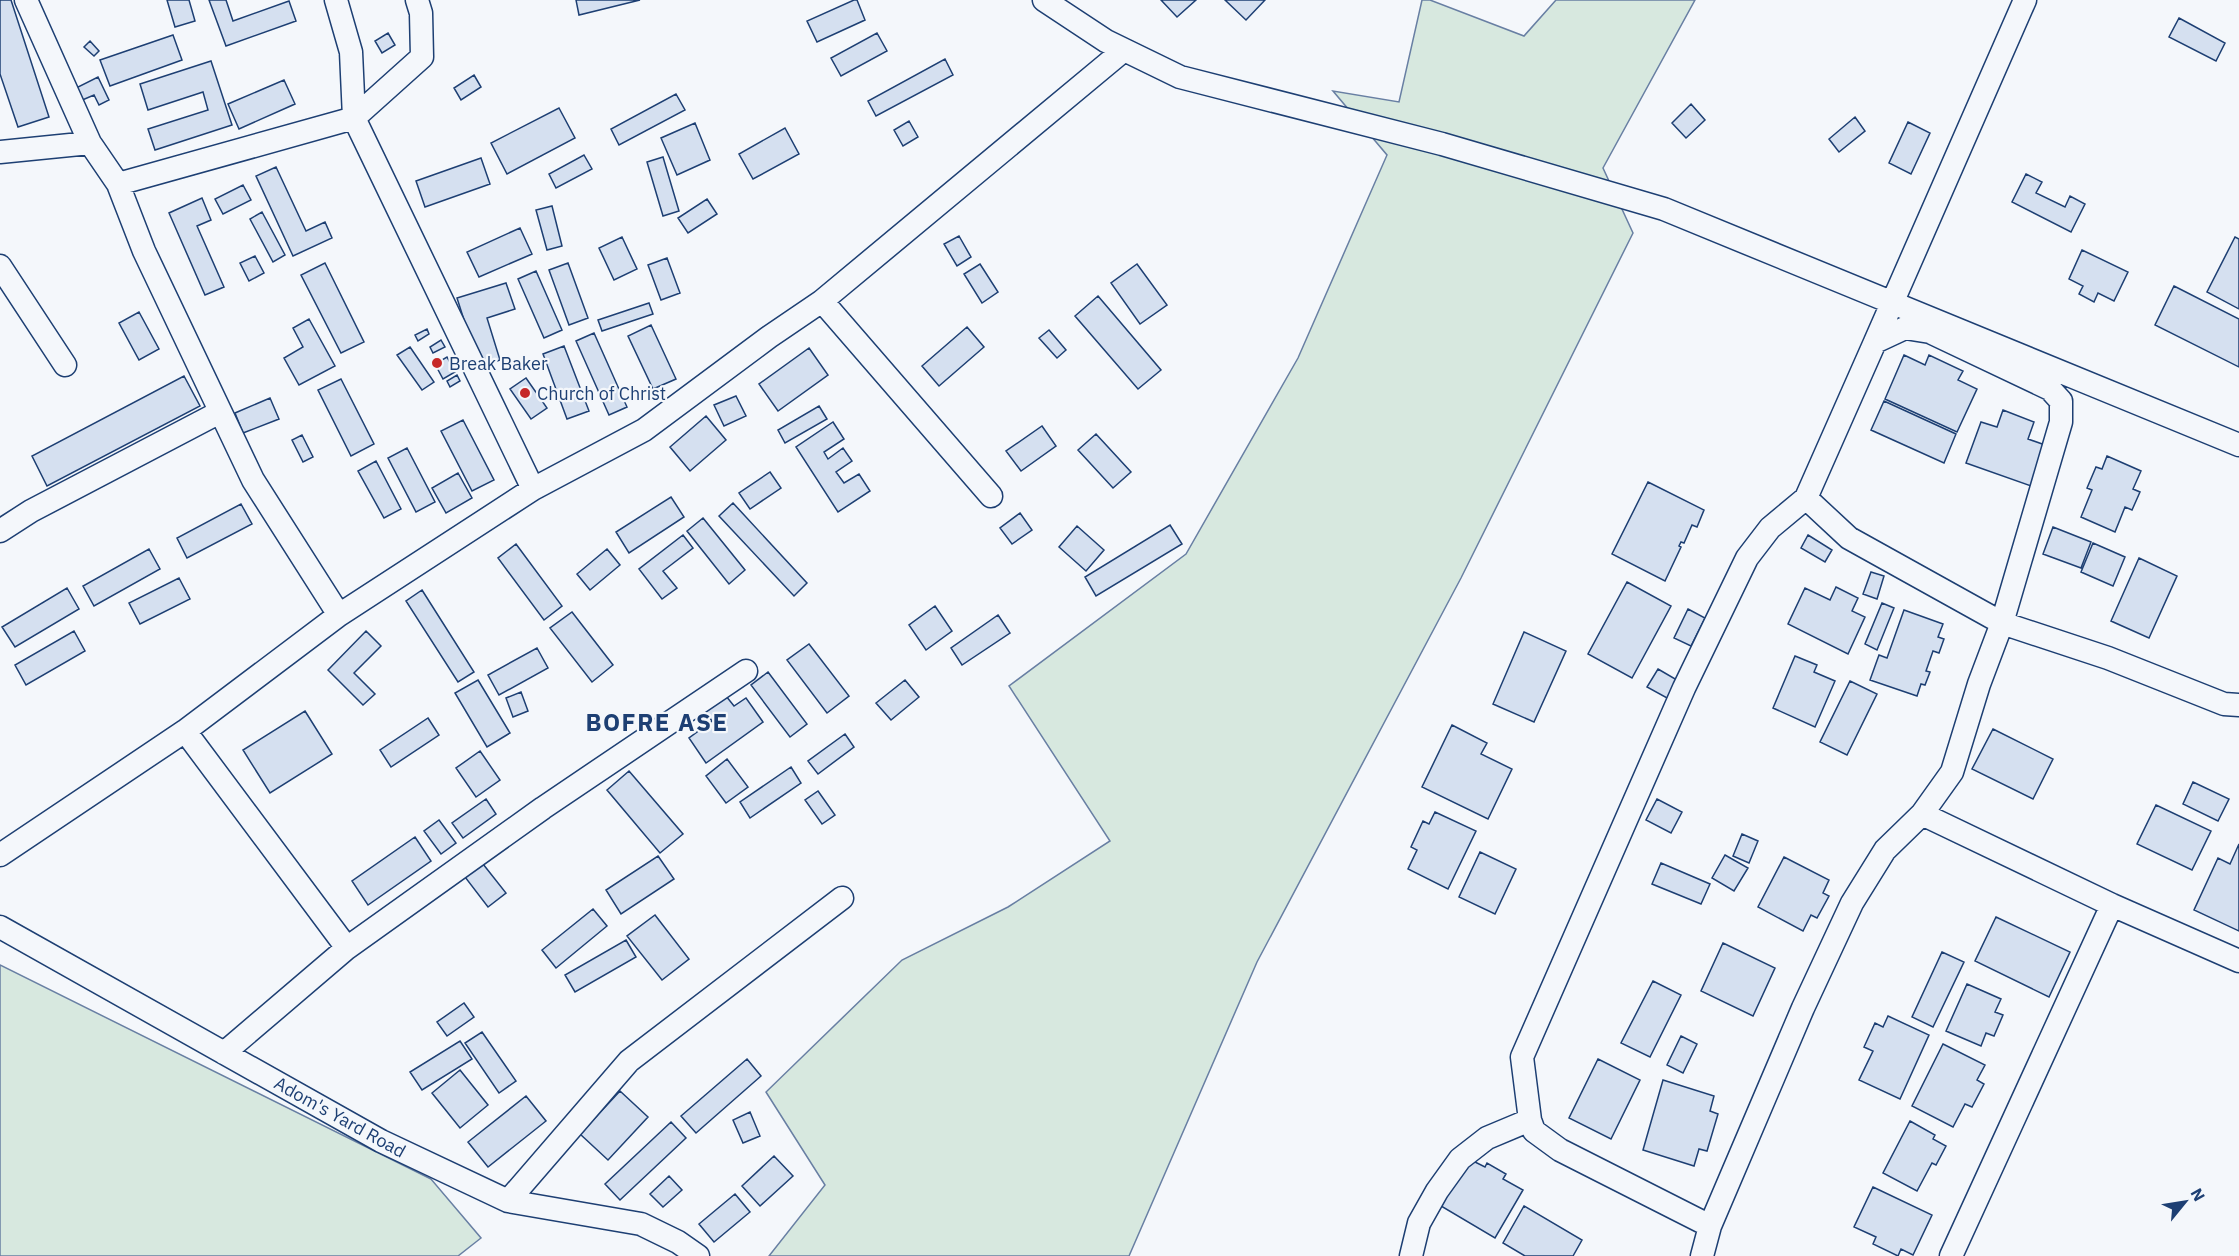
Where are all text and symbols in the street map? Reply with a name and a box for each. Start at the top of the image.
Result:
place label: Break Baker [449,352,548,375]
marker: Break Baker [430,356,444,370]
place label: Church of Christ [537,382,666,405]
marker: Church of Christ [518,386,532,400]
district label: BOFRE ASE [585,706,729,738]
street label: Adom's Yard Road [270,1071,410,1163]
north arrow [2155,1172,2215,1232]
text: N [2186,1184,2210,1205]

